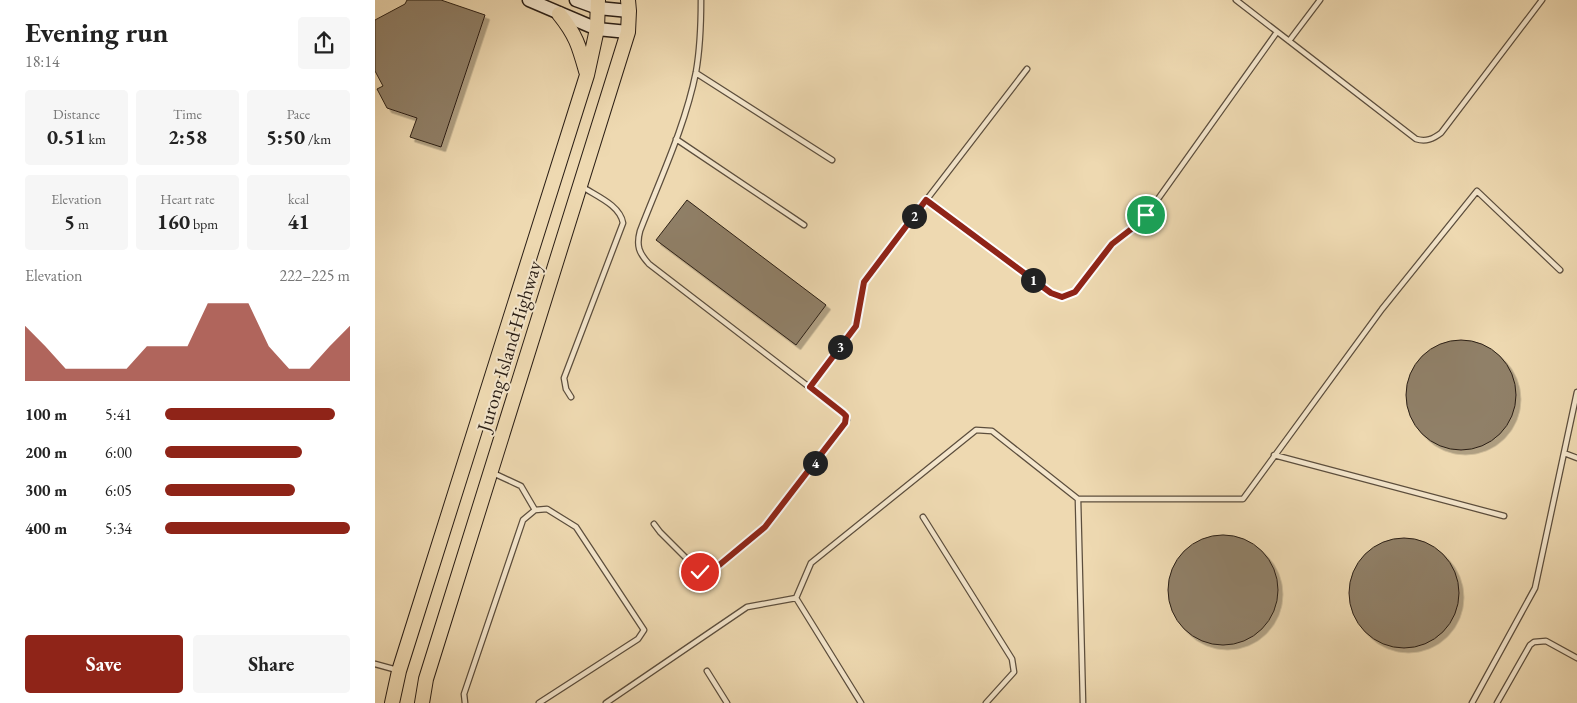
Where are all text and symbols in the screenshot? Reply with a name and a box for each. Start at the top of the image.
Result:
text: Evening run [25,14,168,50]
button: share [298,17,350,69]
text: 18:14 [25,51,60,72]
text: Distance [53,105,100,123]
text: Time [173,105,202,123]
text: Pace [287,105,310,123]
text: 0.51 [47,123,86,150]
text: 2:58 [168,123,207,150]
text: 5:50 [266,123,305,150]
text: km [86,130,106,148]
text: /km [305,130,331,148]
text: Elevation [51,190,102,208]
text: Heart rate [160,190,215,208]
text: kcal [288,190,309,208]
pin [1125,194,1167,236]
icon: arrive [1132,201,1160,229]
pin: 2 [901,204,927,228]
text: 2 [911,207,918,225]
text: 5 [64,208,75,235]
text: 160 [157,208,190,235]
text: 41 [287,208,310,235]
text: m [75,215,89,233]
text: bpm [190,215,218,233]
street label: Jurong Island Highway [470,257,547,437]
text: Elevation [25,265,83,286]
text: 222–225 m [279,265,350,286]
pin: 1 [1021,268,1045,292]
text: 1 [1030,271,1037,289]
pin: 3 [827,334,853,360]
text: 3 [837,338,844,356]
text: 100 m [25,404,67,425]
text: 5:41 [105,404,132,425]
text: 200 m [25,442,67,463]
text: 6:00 [105,442,132,463]
pin: 4 [803,450,827,476]
text: 4 [812,454,819,472]
text: 300 m [25,480,67,501]
text: 6:05 [105,480,132,501]
text: 400 m [25,518,67,539]
text: 5:34 [105,518,132,539]
pin [679,551,721,593]
icon: check [686,558,714,586]
button: Save [25,635,183,693]
button: Share [193,635,350,693]

